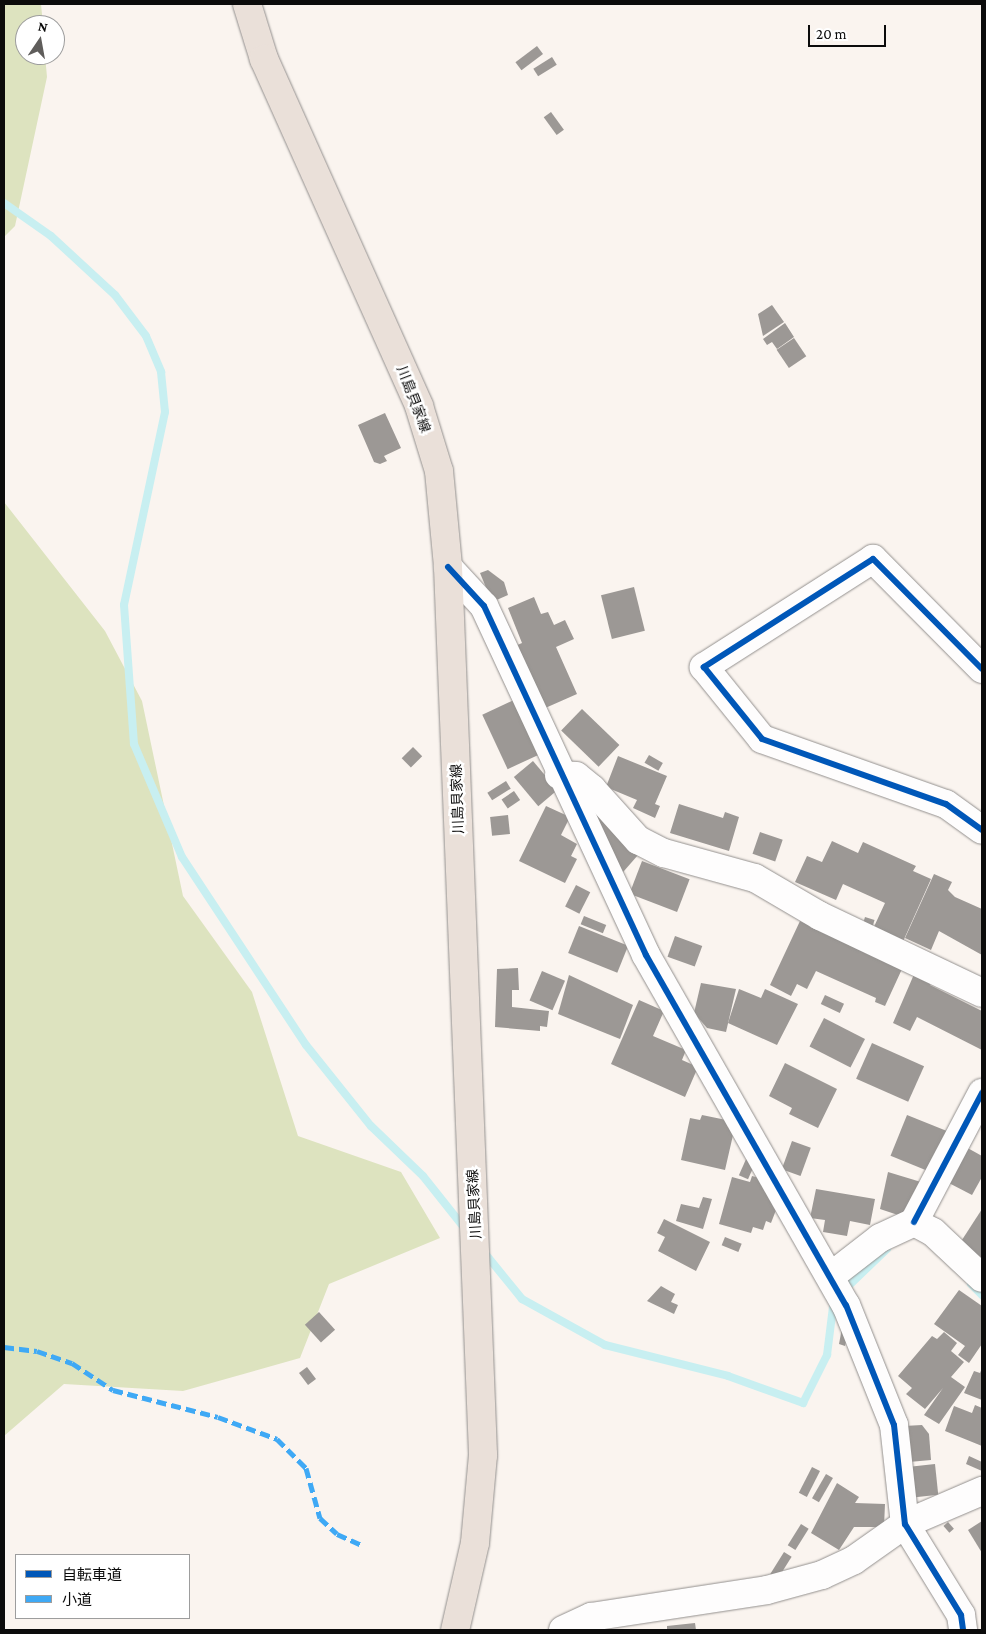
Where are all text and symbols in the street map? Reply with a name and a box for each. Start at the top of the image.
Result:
north arrow [15,15,65,65]
scale bar [811,15,888,47]
text: N [37,17,49,35]
text: 20 m [816,26,847,42]
street label: 川島貝家線 [394,363,434,435]
street label: 川島貝家線 [447,764,467,834]
street label: 川島貝家線 [464,1169,484,1239]
legend [15,1554,190,1619]
text: 自転車道 [62,1567,122,1583]
text: 小道 [62,1592,92,1608]

